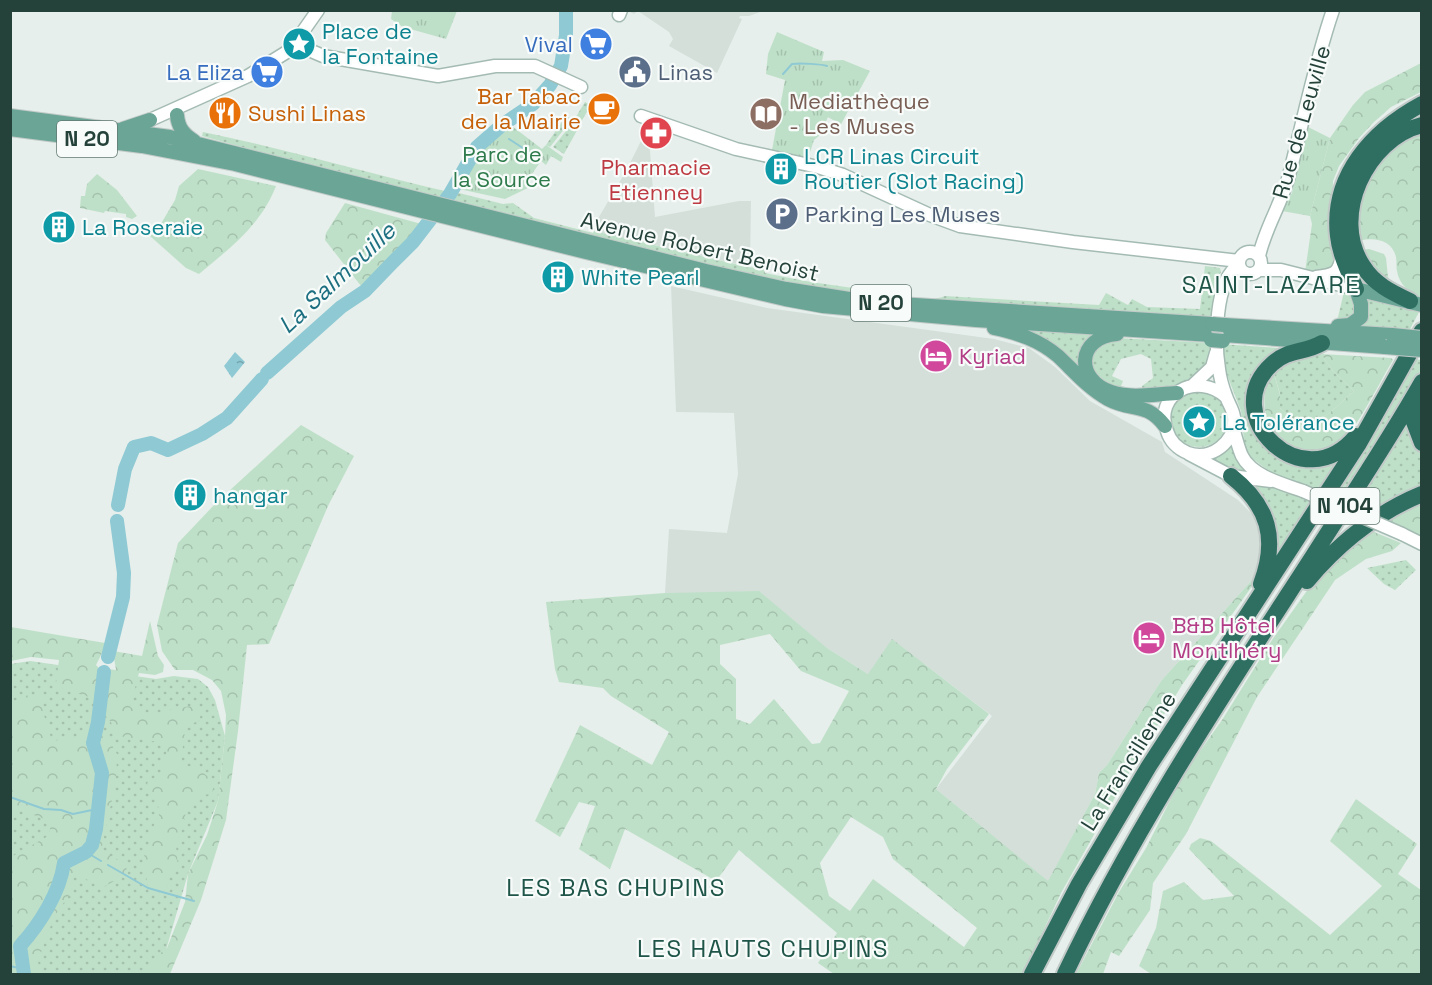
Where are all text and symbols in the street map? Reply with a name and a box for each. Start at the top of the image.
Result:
place label: Place de la Fontaine [322,17,439,70]
place icon: Place de la Fontaine [281,26,317,62]
supermarket icon: Vival [578,26,614,62]
place label: Vival [524,30,573,58]
street label: Rue de Leuville [1266,42,1336,202]
supermarket icon: La Eliza [249,54,285,90]
public building icon: Linas [617,54,653,90]
place label: La Eliza [166,58,244,86]
place label: Linas [658,58,713,86]
place label: Bar Tabac de la Mairie [461,82,581,135]
place label: Mediathèque - Les Muses [789,87,930,140]
cafe icon: Bar Tabac de la Mairie [586,91,622,127]
restaurant icon: Sushi Linas [207,95,243,131]
library icon: Mediathèque - Les Muses [748,96,784,132]
place label: Sushi Linas [248,99,366,127]
pharmacy icon: Pharmacie Etienney [638,115,674,151]
road number: N 20 [57,121,117,157]
park label: Parc de la Source [453,140,551,193]
place label: LCR Linas Circuit Routier (Slot Racing) [804,142,1024,195]
building icon: LCR Linas Circuit Routier (Slot Racing) [763,151,799,187]
place label: Pharmacie Etienney [601,153,711,206]
parking icon: Parking Les Muses [764,196,800,232]
place label: Parking Les Muses [805,200,1000,228]
street label: Avenue Robert Benoist [578,205,822,287]
building icon: La Roseraie [41,209,77,245]
place label: La Roseraie [82,213,203,241]
water label: La Salmouille [271,215,402,340]
building icon: White Pearl [540,259,576,295]
place label: White Pearl [581,263,700,291]
district label: SAINT-LAZARE [1182,269,1360,300]
road number: N 20 [851,285,911,321]
hotel icon: Kyriad [918,338,954,374]
place label: Kyriad [959,342,1026,370]
place icon: La Tolérance [1181,404,1217,440]
place label: La Tolérance [1222,408,1355,436]
building icon: hangar [172,477,208,513]
place label: hangar [213,481,288,509]
road number: N 104 [1310,488,1380,524]
place label: B&B Hôtel Montlhéry [1172,611,1282,664]
hotel icon: B&B Hôtel Montlhéry [1131,620,1167,656]
street label: La Francilienne [1074,686,1182,836]
district label: LES BAS CHUPINS [506,872,726,903]
district label: LES HAUTS CHUPINS [637,933,889,964]

